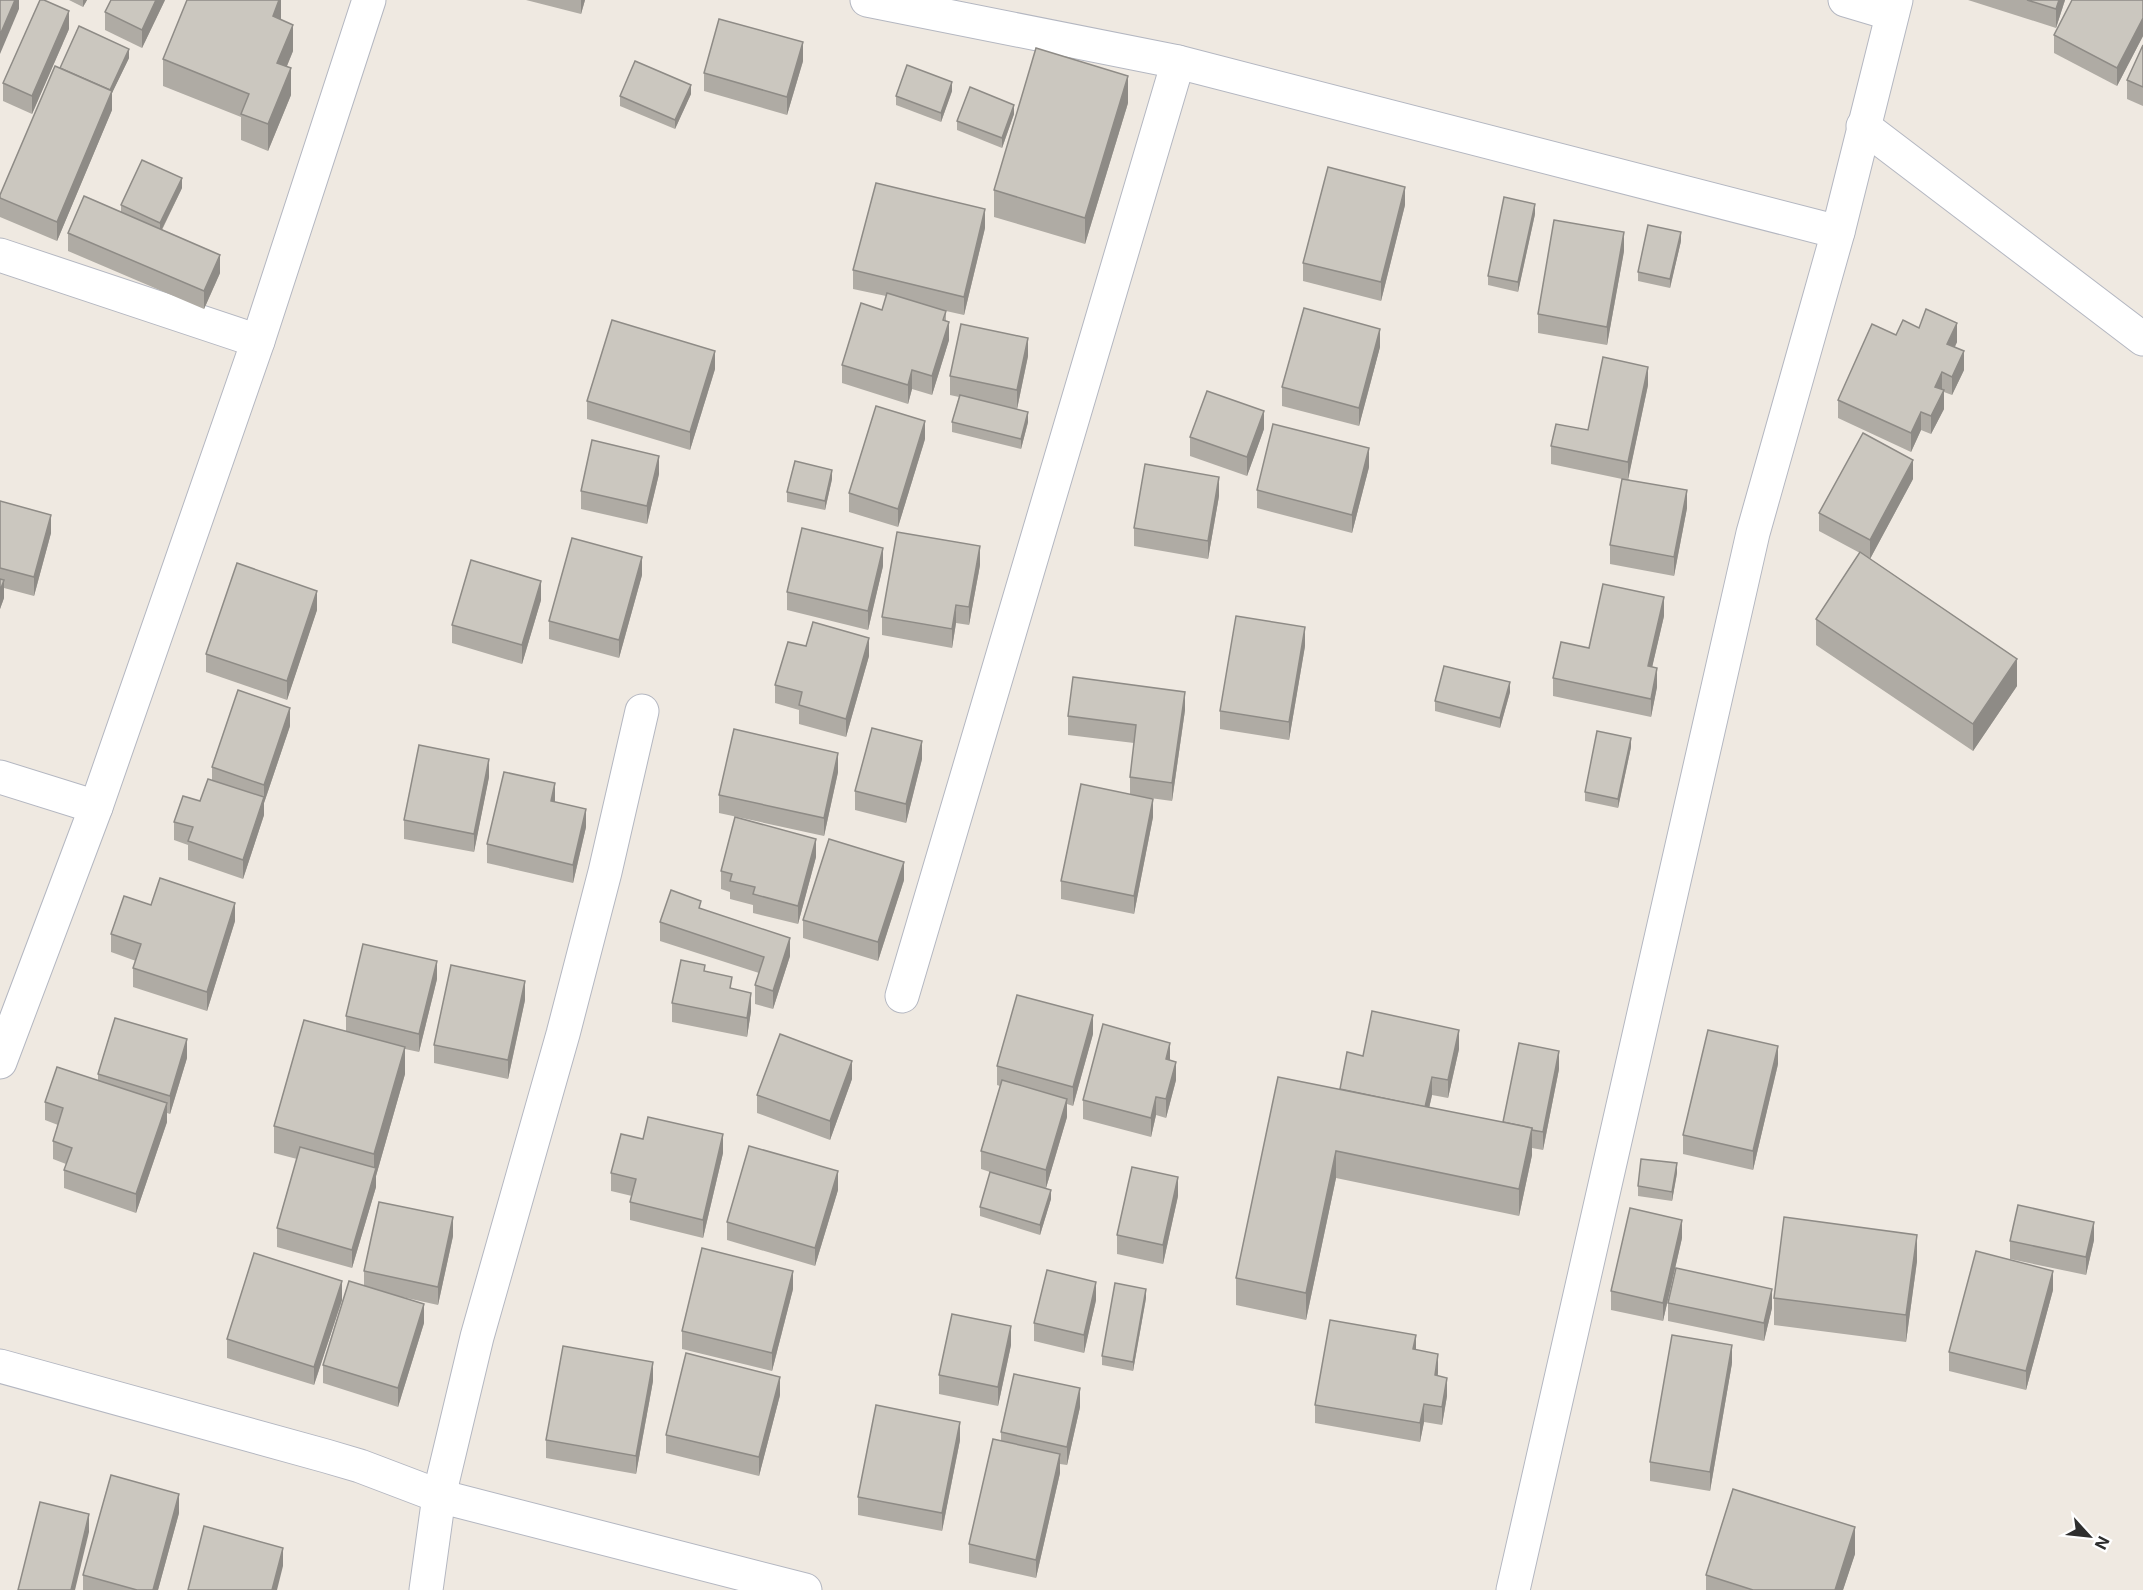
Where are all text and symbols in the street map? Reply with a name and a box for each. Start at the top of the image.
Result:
north arrow [2059,1506,2119,1566]
text: N [2091,1533,2114,1553]

